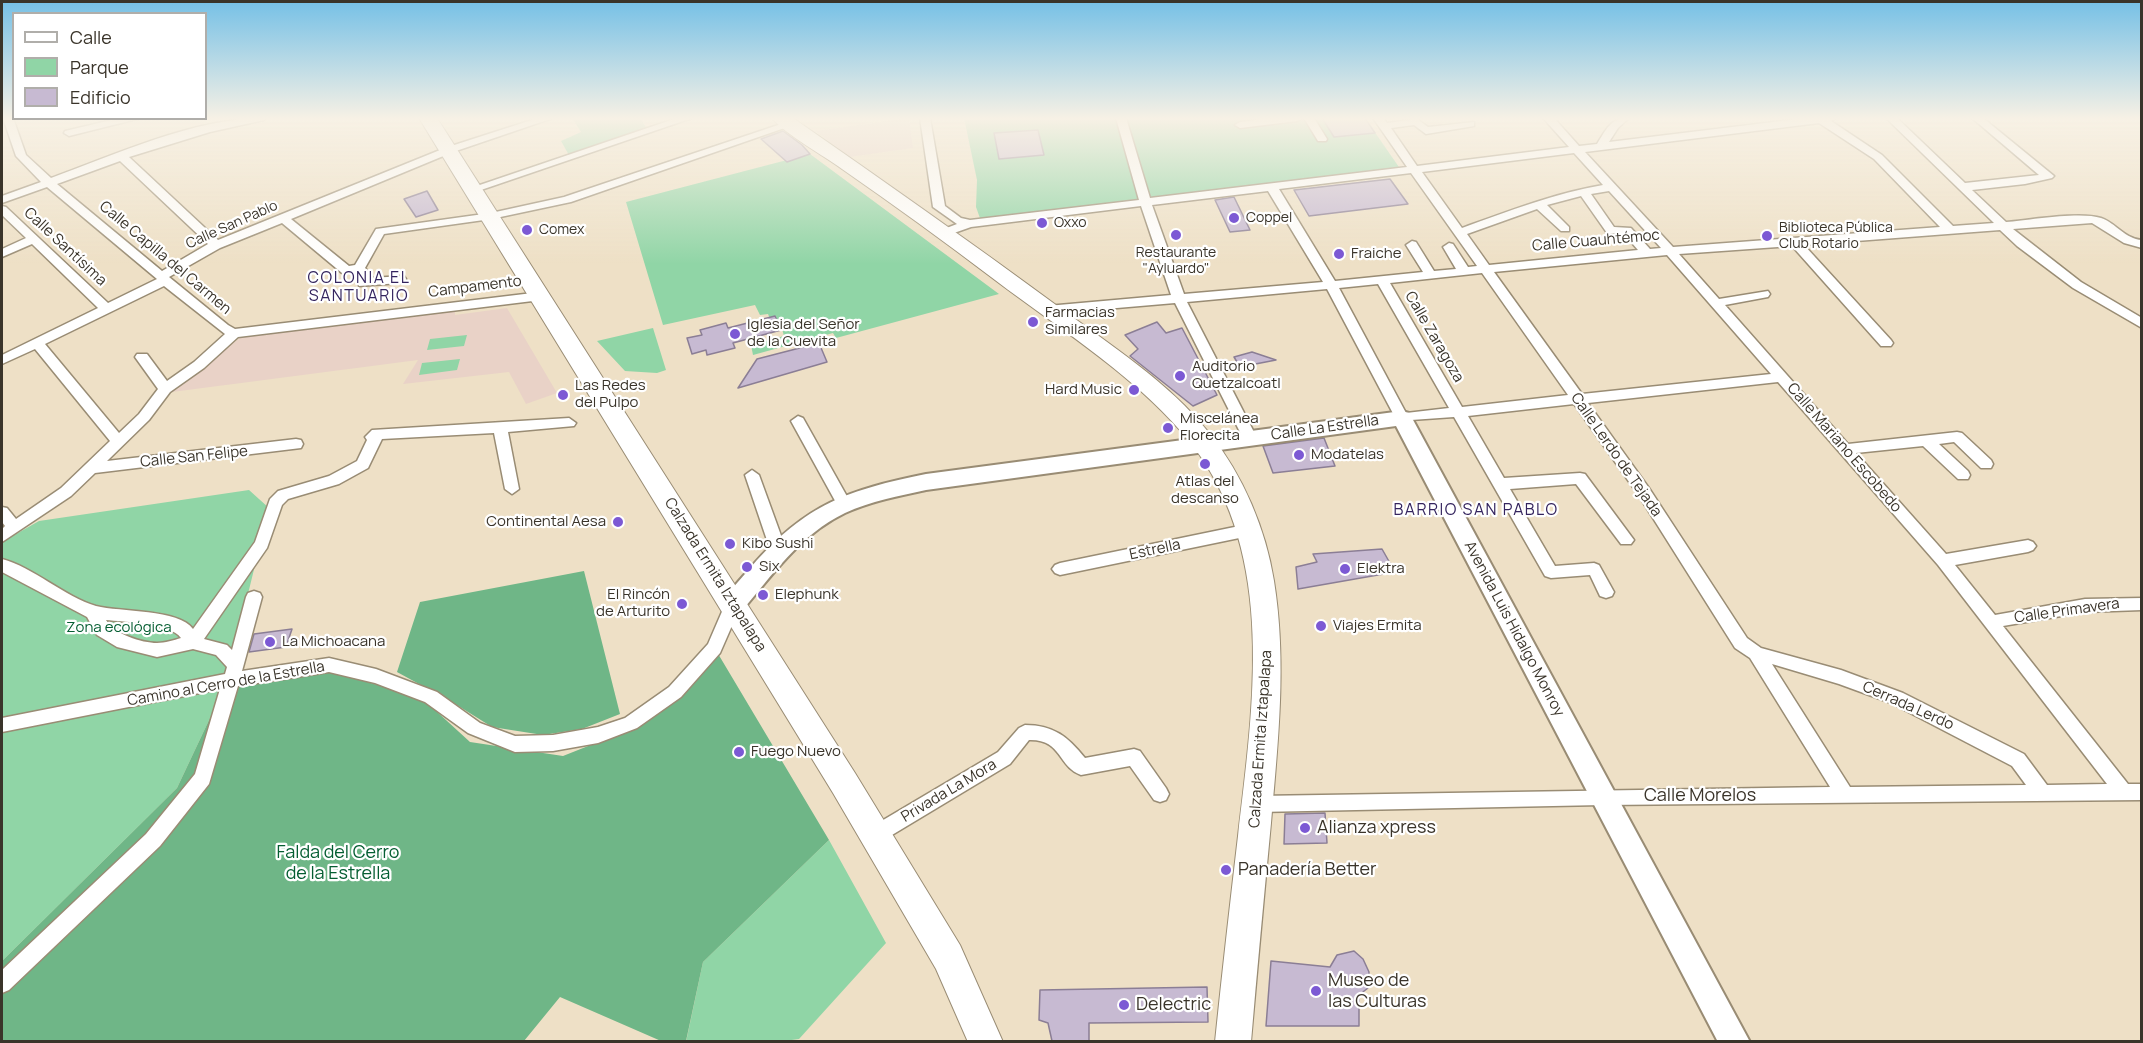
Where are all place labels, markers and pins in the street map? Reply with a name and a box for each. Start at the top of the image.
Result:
place label: Coppel [1246,210,1292,226]
marker: Coppel [1227,211,1241,225]
place label: Oxxo [1054,215,1087,231]
marker: Oxxo [1035,216,1049,230]
place label: Biblioteca Pública Club Rotario [1779,220,1893,252]
place label: Comex [539,222,584,238]
marker: Comex [520,223,534,237]
marker: Restaurante "Ayluardo" [1169,228,1183,242]
marker: Biblioteca Pública Club Rotario [1760,229,1774,243]
place label: Restaurante "Ayluardo" [1136,245,1216,278]
place label: Fraiche [1351,245,1401,263]
marker: Fraiche [1332,247,1346,261]
place label: Farmacias Similares [1045,304,1115,339]
marker: Farmacias Similares [1026,315,1040,329]
place label: Iglesia del Señor de la Cuevita [747,316,860,351]
marker: Iglesia del Señor de la Cuevita [728,327,742,341]
place label: Auditorio Quetzalcoatl [1192,358,1281,393]
marker: Auditorio Quetzalcoatl [1173,369,1187,383]
place label: Las Redes del Pulpo [575,377,646,412]
place label: Hard Music [1045,381,1122,399]
marker: Hard Music [1127,383,1141,397]
marker: Las Redes del Pulpo [556,388,570,402]
place label: Miscelánea Florecita [1180,410,1258,445]
marker: Miscelánea Florecita [1161,421,1175,435]
place label: Modatelas [1311,446,1384,464]
marker: Modatelas [1292,448,1306,462]
marker: Atlas del descanso [1198,457,1212,471]
place label: Atlas del descanso [1171,473,1239,508]
place label: Continental Aesa [486,513,606,531]
marker: Continental Aesa [611,515,625,529]
place label: Kibo Sushi [742,535,814,553]
marker: Kibo Sushi [723,537,737,551]
place label: Six [759,558,780,576]
marker: Six [740,560,754,574]
place label: Elektra [1357,560,1405,578]
marker: Elektra [1338,562,1352,576]
place label: El Rincón de Arturito [596,586,670,621]
place label: Elephunk [775,586,839,604]
marker: Elephunk [756,588,770,602]
marker: El Rincón de Arturito [675,597,689,611]
place label: Viajes Ermita [1333,617,1422,635]
marker: Viajes Ermita [1314,619,1328,633]
place label: La Michoacana [282,633,385,651]
marker: La Michoacana [263,635,277,649]
place label: Fuego Nuevo [751,743,841,761]
marker: Fuego Nuevo [732,745,746,759]
place label: Alianza xpress [1317,817,1436,839]
marker: Alianza xpress [1298,821,1312,835]
place label: Panadería Better [1238,859,1377,881]
marker: Panadería Better [1219,863,1233,877]
place label: Museo de las Culturas [1328,970,1427,1012]
marker: Museo de las Culturas [1309,984,1323,998]
place label: Delectric [1136,994,1211,1016]
marker: Delectric [1117,998,1131,1012]

